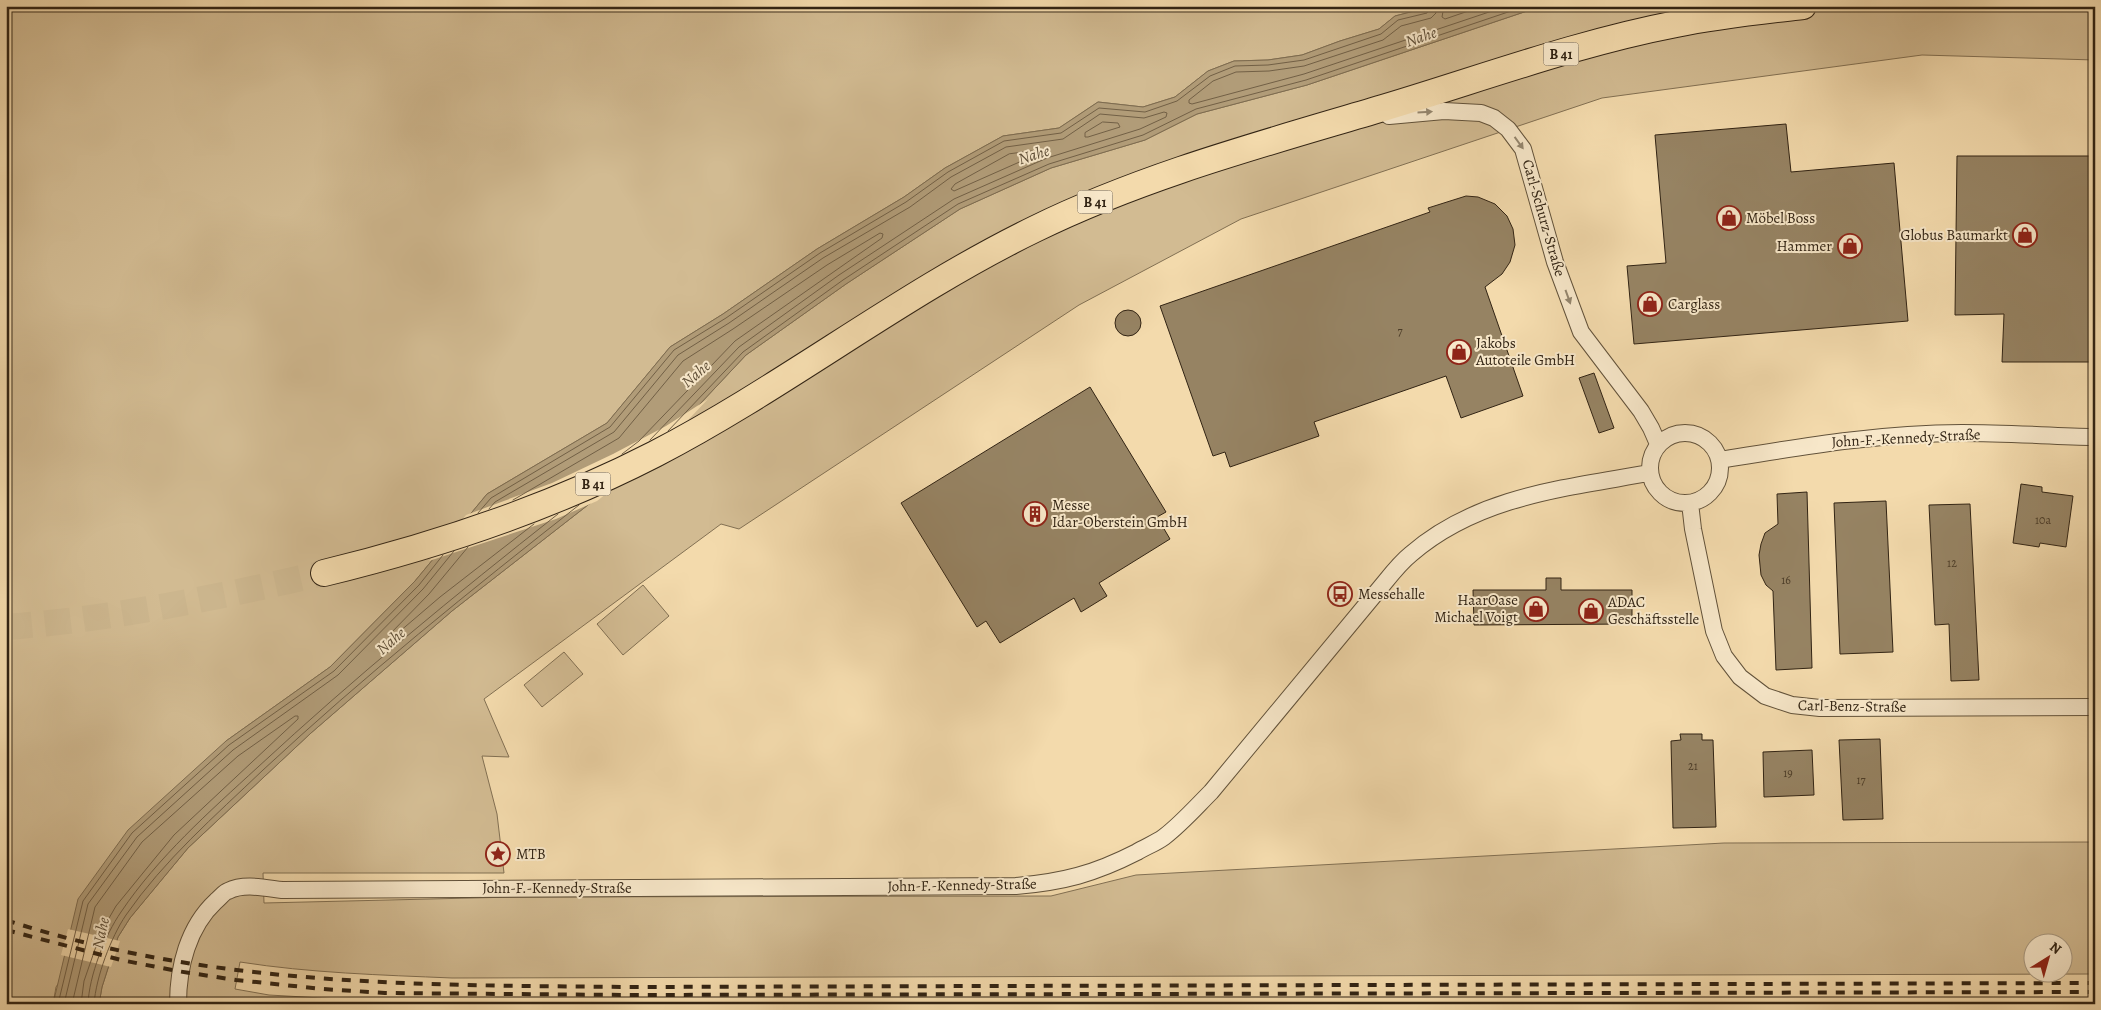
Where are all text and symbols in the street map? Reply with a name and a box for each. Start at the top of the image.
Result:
water label: Nahe [1402,21,1440,53]
road number: B 41 [1544,42,1578,66]
one-way arrow [1417,108,1433,116]
one-way arrow [1513,136,1524,149]
water label: Nahe [1016,140,1053,170]
street label: Carl-Schurz-Straße [1518,157,1570,279]
road number: B 41 [1078,190,1112,213]
shop icon: Möbel Boss [1716,205,1742,231]
place label: Möbel Boss [1746,208,1815,228]
shop icon: Globus Baumarkt [2012,222,2038,248]
place label: Globus Baumarkt [1901,225,2008,245]
shop icon: Hammer [1837,233,1863,259]
place label: Hammer [1777,236,1832,256]
one-way arrow [1564,290,1572,305]
shop icon: Carglass [1637,291,1663,317]
place label: Carglass [1668,294,1720,314]
house number: 7 [1397,323,1403,339]
place label: Jakobs Autoteile GmbH [1475,333,1575,370]
shop icon: Jakobs Autoteile GmbH [1446,339,1472,365]
water label: Nahe [677,355,715,393]
street label: John-F.-Kennedy-Straße [1831,424,1981,452]
road number: B 41 [576,472,610,496]
place label: Messe Idar-Oberstein GmbH [1052,495,1188,532]
building icon: Messe Idar-Oberstein GmbH [1022,501,1048,527]
house number: 10a [2035,512,2051,528]
house number: 12 [1947,555,1957,571]
house number: 16 [1781,572,1791,588]
bus stop icon: Messehalle [1327,581,1353,607]
place label: Messehalle [1358,584,1425,604]
place label: HaarOase Michael Voigt [1434,590,1518,627]
place label: ADAC Geschäftsstelle [1607,592,1700,629]
shop icon: HaarOase Michael Voigt [1523,596,1549,622]
shop icon: ADAC Geschäftsstelle [1578,598,1604,624]
water label: Nahe [372,622,410,660]
street label: Carl-Benz-Straße [1798,695,1907,717]
house number: 21 [1688,758,1698,774]
house number: 19 [1783,765,1793,781]
house number: 17 [1856,772,1867,788]
place icon: MTB [485,841,511,867]
place label: MTB [516,844,546,864]
street label: John-F.-Kennedy-Straße [887,874,1037,896]
street label: John-F.-Kennedy-Straße [482,878,632,898]
water label: Nahe [87,915,115,951]
north arrow [2024,932,2074,982]
text: N [2046,937,2065,959]

